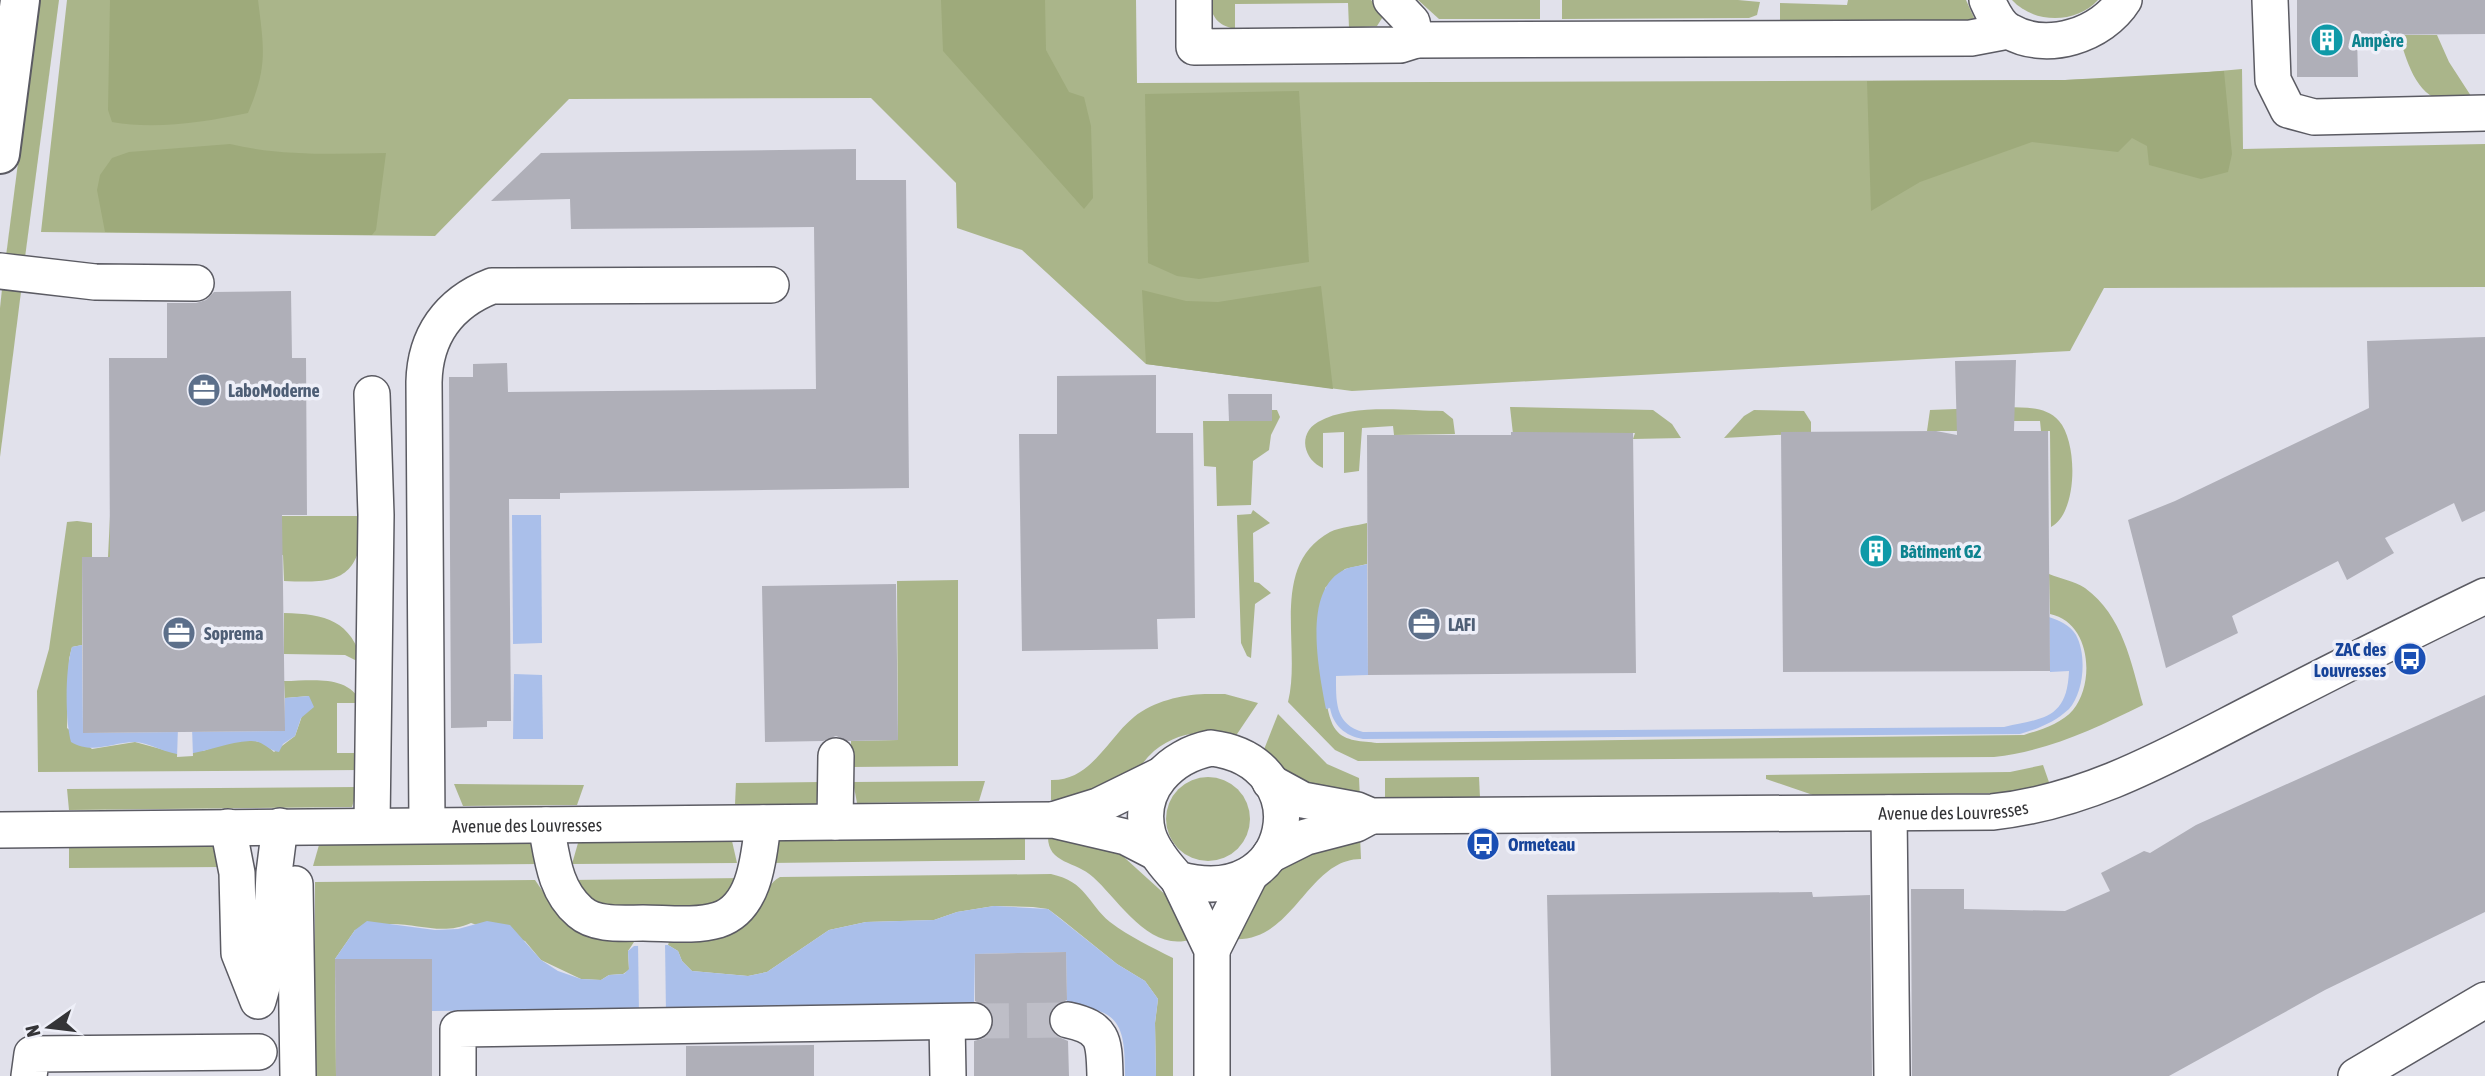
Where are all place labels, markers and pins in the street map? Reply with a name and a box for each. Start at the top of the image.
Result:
building icon: Ampère [2308,21,2346,59]
place label: Ampère [2351,30,2404,51]
office icon: LaboModerne [185,371,223,409]
place label: LaboModerne [228,380,320,401]
building icon: Bâtiment G2 [1857,532,1895,570]
place label: Bâtiment G2 [1900,541,1982,562]
office icon: LAFI [1405,605,1443,643]
office icon: Soprema [160,614,198,652]
place label: LAFI [1448,614,1476,635]
place label: Soprema [204,623,263,644]
place label: ZAC des Louvresses [2314,639,2387,681]
bus stop icon: ZAC des Louvresses [2391,640,2429,678]
bus stop icon: Ormeteau [1464,825,1502,863]
place label: Ormeteau [1508,834,1575,855]

